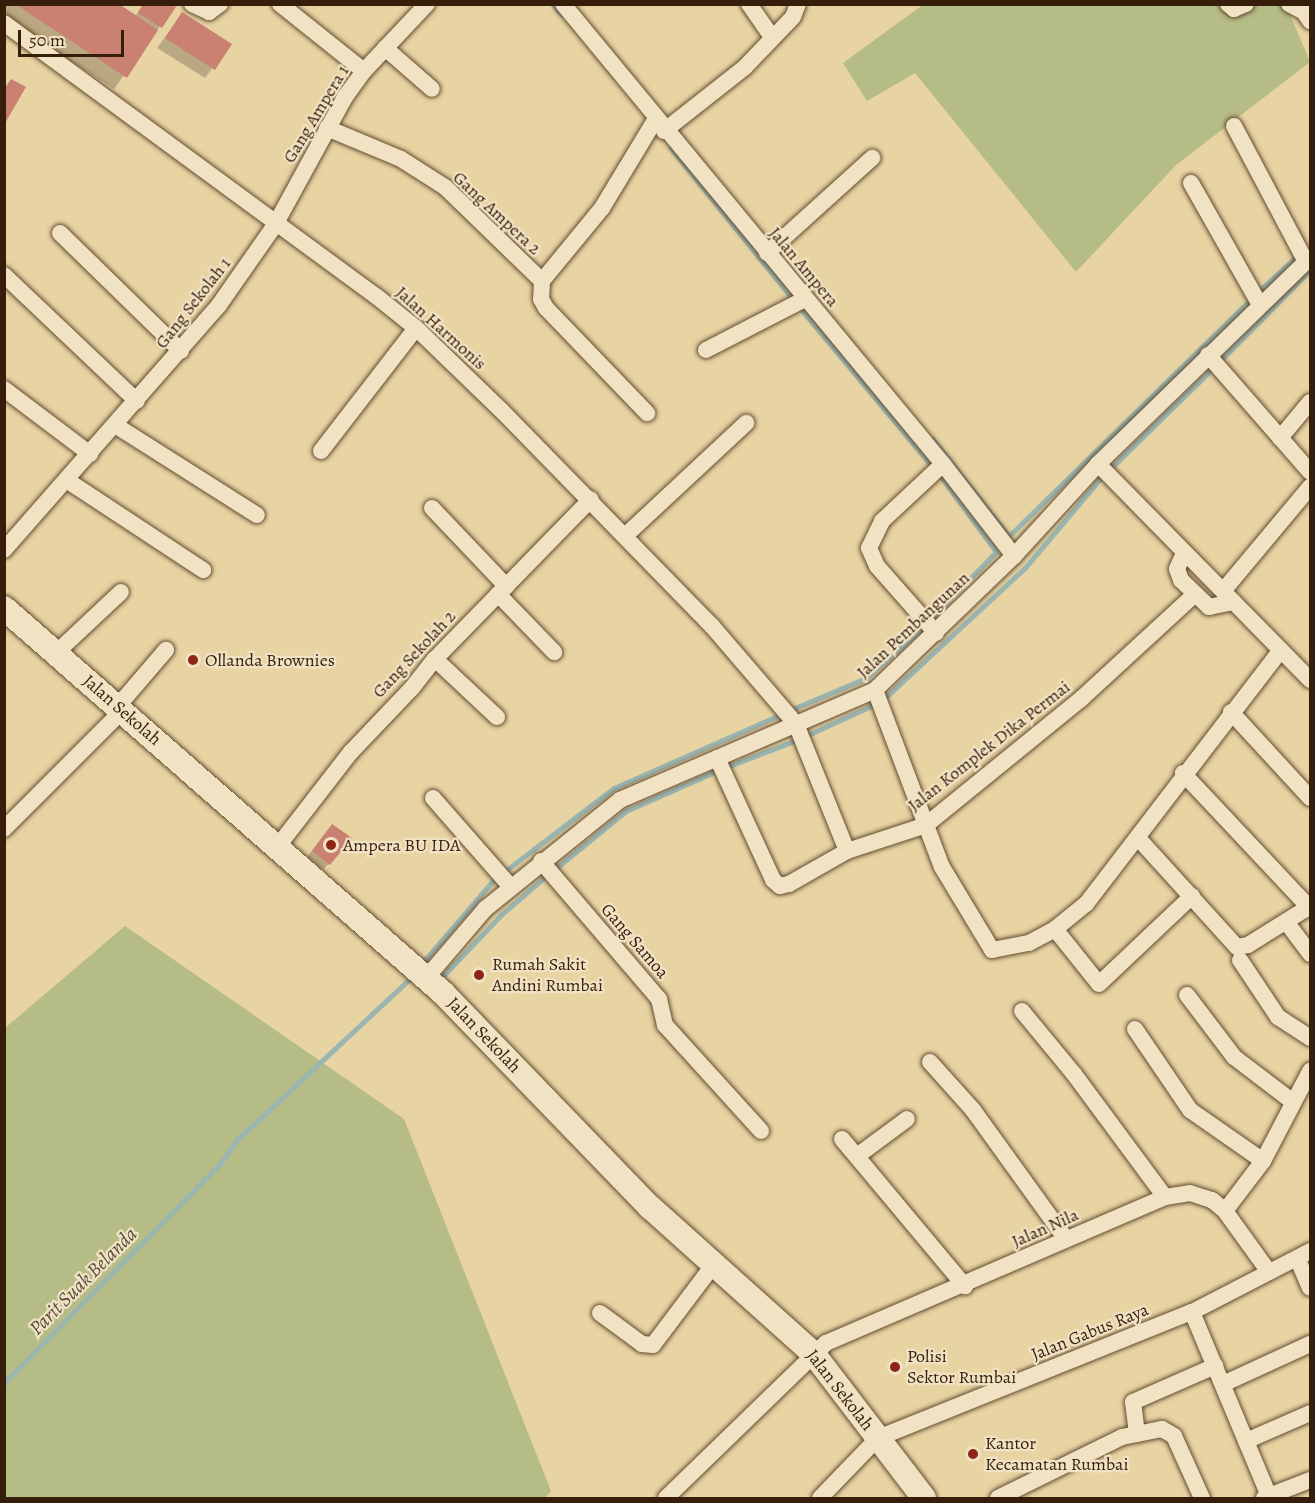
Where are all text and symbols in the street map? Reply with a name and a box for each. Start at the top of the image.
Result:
scale bar [21,18,128,56]
text: 50 m [29,28,65,52]
street label: Gang Ampera 1 [278,61,354,167]
street label: Gang Ampera 2 [448,167,546,259]
street label: Jalan Ampera [764,223,844,311]
street label: Gang Sekolah 1 [151,253,235,353]
street label: Jalan Harmonis [391,282,491,374]
street label: Jalan Pembangunan [852,567,974,683]
street label: Gang Sekolah 2 [368,606,460,702]
place label: Ollanda Brownies [205,649,335,671]
marker: Ollanda Brownies [186,653,200,667]
street label: Jalan Sekolah [78,670,166,750]
street label: Jalan Komplek Dika Permai [904,676,1074,816]
place label: Ampera BU IDA [343,834,460,856]
marker: Ampera BU IDA [324,838,338,852]
street label: Gang Samoa [596,899,674,983]
place label: Rumah Sakit Andini Rumbai [492,954,603,996]
marker: Rumah Sakit Andini Rumbai [470,966,488,984]
street label: Jalan Sekolah [442,993,526,1077]
street label: Jalan Nila [1008,1204,1082,1252]
water label: Parit Suak Belanda [24,1222,142,1340]
street label: Jalan Gabus Raya [1028,1299,1152,1365]
street label: Jalan Sekolah [802,1345,878,1435]
place label: Polisi Sektor Rumbai [907,1346,1016,1388]
marker: Polisi Sektor Rumbai [888,1360,902,1374]
place label: Kantor Kecamatan Rumbai [985,1433,1129,1476]
marker: Kantor Kecamatan Rumbai [966,1447,980,1461]

